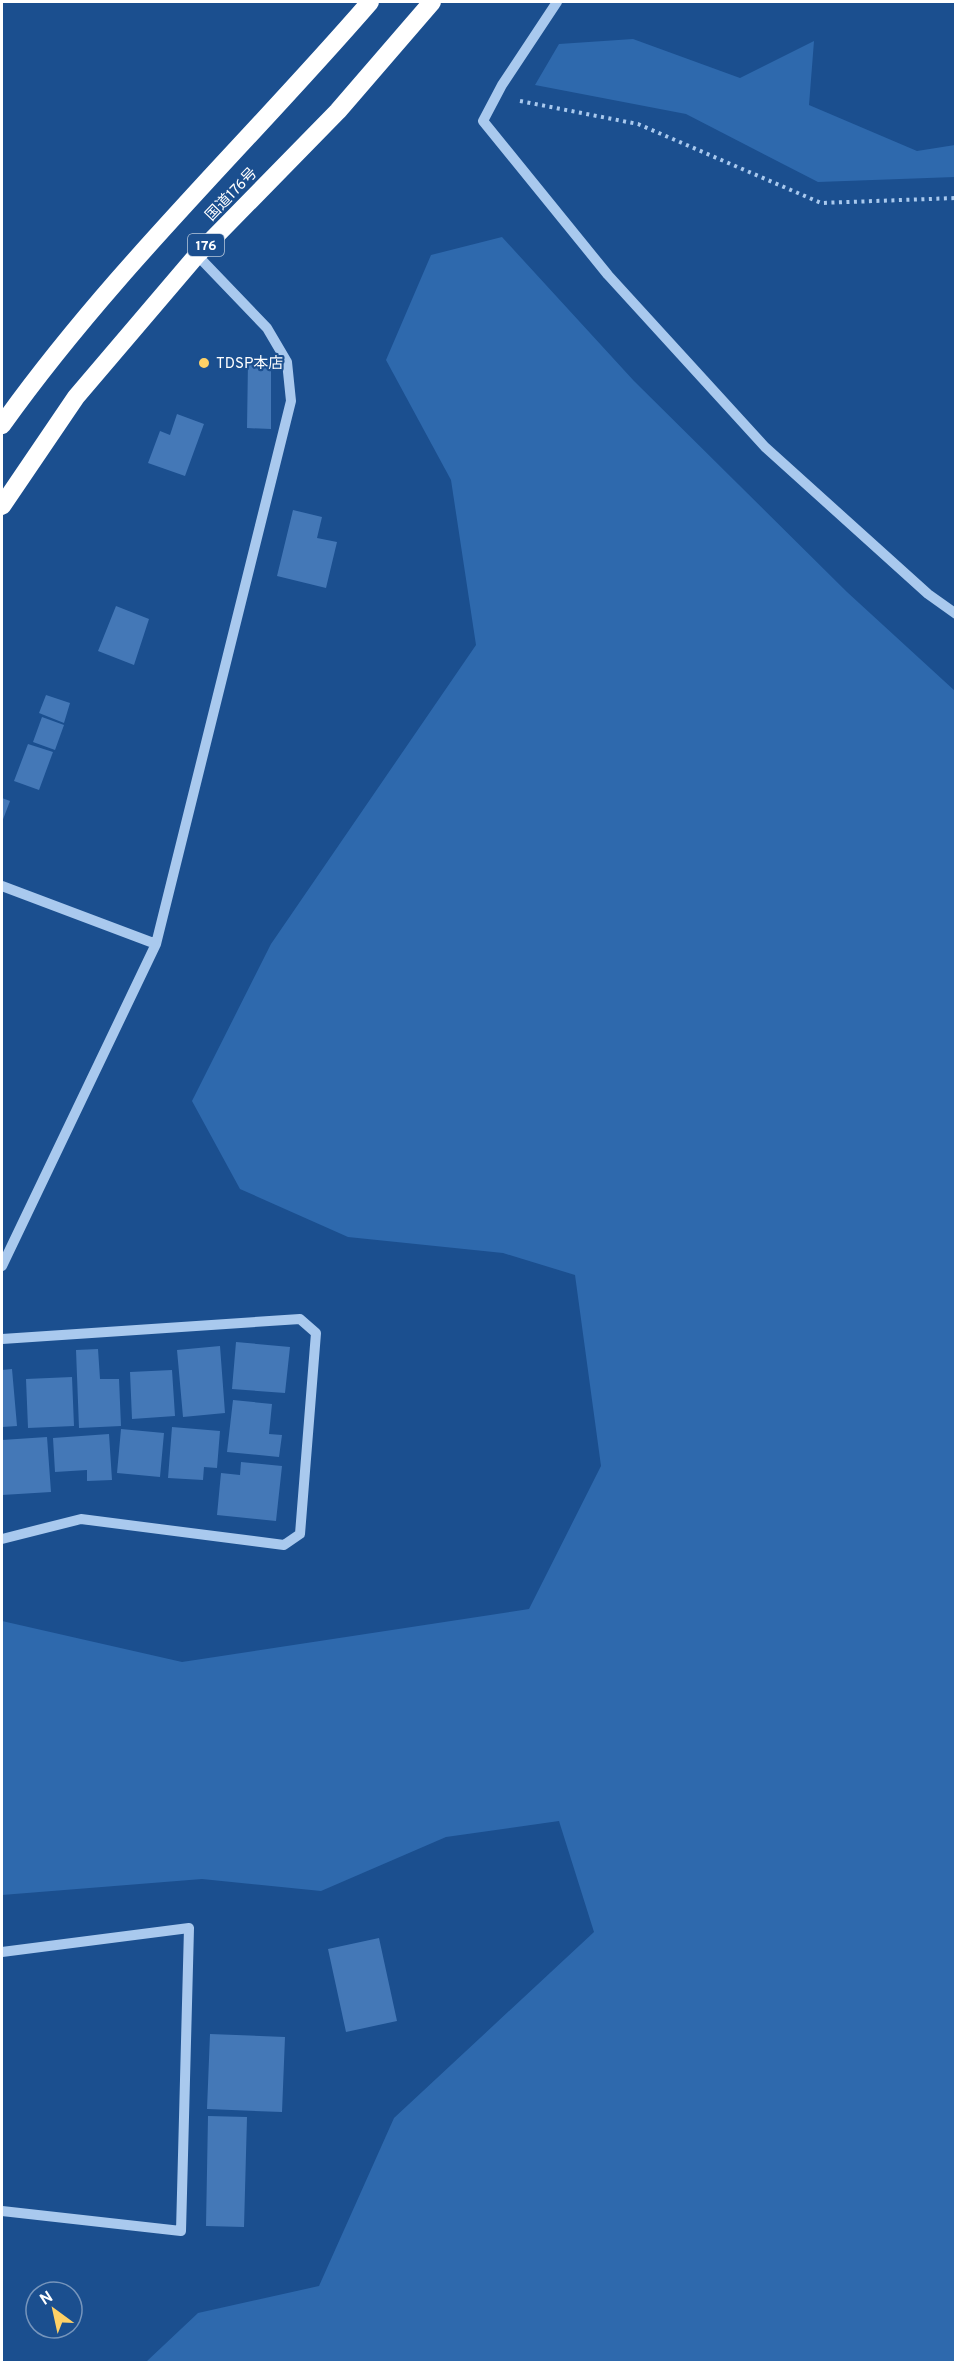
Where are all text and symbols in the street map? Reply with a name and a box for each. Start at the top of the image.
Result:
street label: 国道176号 [202,164,262,226]
road number: 176 [188,234,224,256]
place label: TDSP本店 [216,355,283,374]
marker: TDSP本店 [197,356,211,370]
north arrow [24,2280,84,2340]
text: N [37,2288,57,2311]

